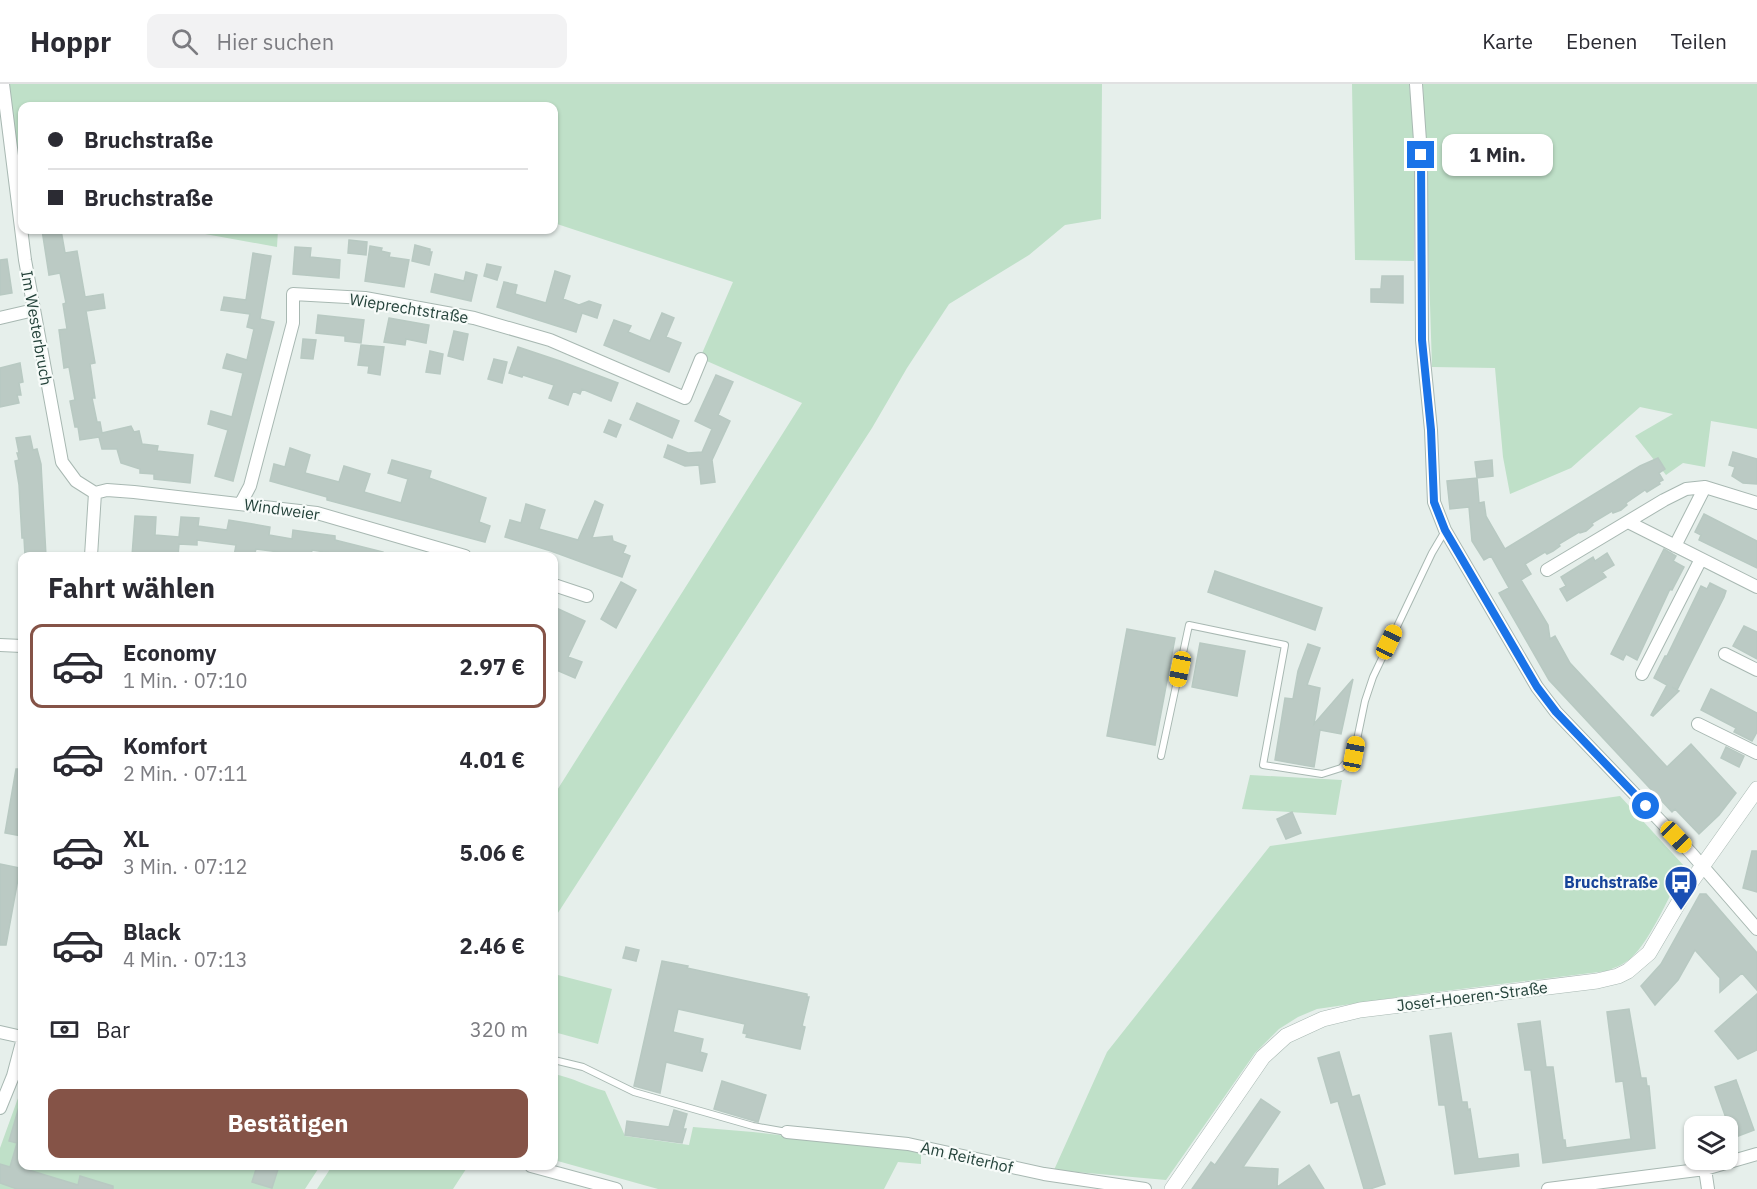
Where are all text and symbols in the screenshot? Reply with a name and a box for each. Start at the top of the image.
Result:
search box [147,14,567,68]
text: Hoppr [30,23,111,60]
icon: search [168,25,201,58]
text: Hier suchen [216,27,334,56]
text: Karte [1482,27,1533,55]
text: Ebenen [1566,27,1637,55]
text: Teilen [1670,27,1727,55]
text: Bruchstraße [84,125,213,154]
callout: 1 Min. [1442,134,1553,176]
route end [1407,141,1434,168]
text: 1 Min. [1469,141,1526,168]
text: Bruchstraße [84,183,213,212]
street label: Im Westerbruch [17,269,57,387]
street label: Wieprechtstraße [348,289,470,327]
street label: Windweier [243,494,321,524]
text: Fahrt wählen [48,570,215,605]
car [1373,622,1405,662]
text: Economy [123,638,217,667]
icon: car [51,639,105,693]
car [1167,650,1193,688]
text: 2.97 € [460,652,525,681]
text: 1 Min. · 07:10 [123,667,248,694]
text: Komfort [123,731,208,760]
icon: car [51,732,105,786]
car [1342,735,1366,773]
text: 4.01 € [460,745,525,774]
text: 2 Min. · 07:11 [123,760,248,787]
route start [1632,792,1659,819]
car [1657,818,1695,856]
text: XL [123,824,149,853]
icon: car [51,825,105,879]
text: 5.06 € [460,838,525,867]
text: 3 Min. · 07:12 [123,853,248,880]
bus stop icon: Bruchstraße [1663,864,1699,911]
place label: Bruchstraße [1564,872,1658,892]
text: Black [123,917,181,946]
icon: car [51,918,105,972]
text: 2.46 € [460,931,525,960]
text: 4 Min. · 07:13 [123,946,248,973]
street label: Josef-Hoeren-Straße [1395,977,1549,1015]
icon: cash [48,1013,81,1046]
text: Bar [96,1015,130,1044]
text: 320 m [470,1016,528,1043]
button: Bestätigen [48,1089,528,1158]
map controls [1684,1116,1738,1170]
button: layers [1684,1116,1738,1170]
street label: Am Reiterhof [919,1137,1015,1177]

